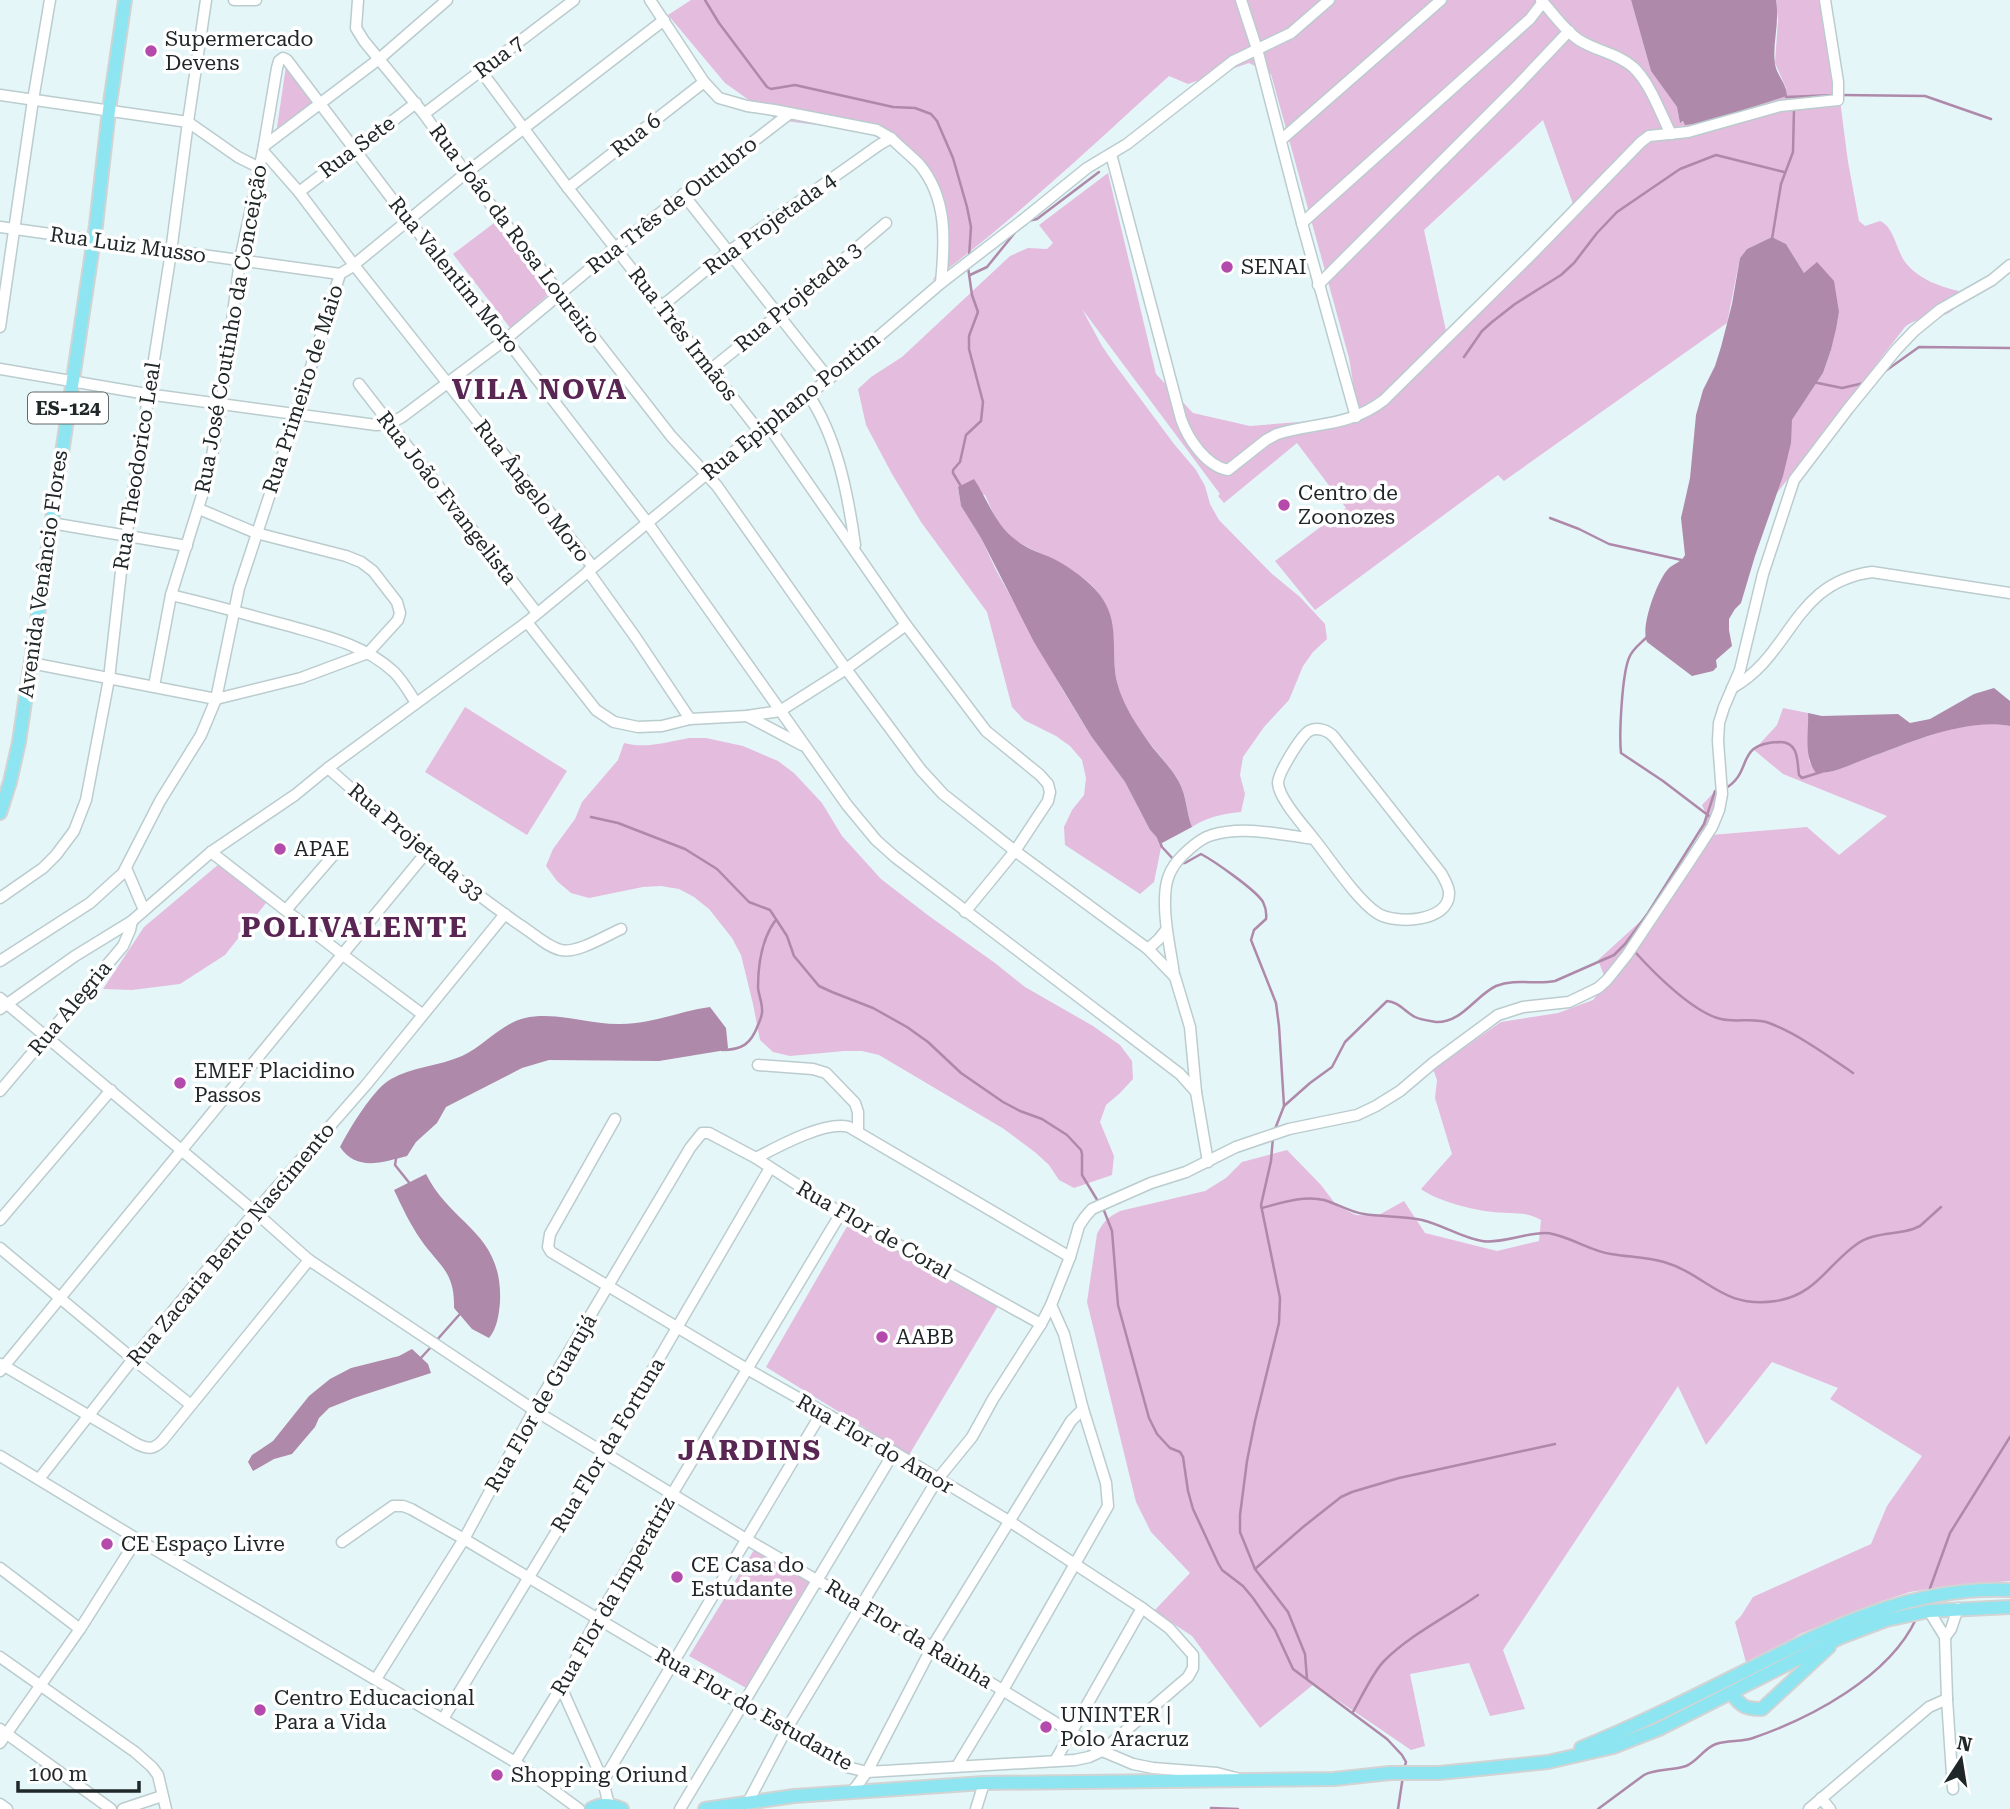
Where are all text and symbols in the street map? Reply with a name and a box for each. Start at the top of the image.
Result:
place label: Supermercado Devens [165,27,313,75]
street label: Rua 7 [470,31,529,83]
marker: Supermercado Devens [143,43,159,59]
street label: Rua 6 [607,108,665,162]
street label: Rua Sete [315,111,399,183]
street label: Rua João da Rosa Loureiro [425,120,605,348]
street label: Rua Três de Outubro [582,131,762,279]
street label: Rua José Coutinho da Conceição [190,163,272,495]
street label: Rua Projetada 4 [699,168,841,280]
street label: Rua Valentim Moro [384,192,524,358]
street label: Rua Luiz Musso [48,222,208,268]
street label: Rua Projetada 3 [730,237,866,357]
place label: SENAI [1241,255,1307,279]
marker: SENAI [1219,259,1235,275]
street label: Rua Três Irmãos [623,262,743,406]
street label: Rua Primeiro de Maio [258,282,348,496]
street label: Rua Epiphano Pontim [697,327,885,485]
street label: Rua Theodorico Leal [109,360,165,572]
district label: VILA NOVA [452,373,628,406]
road number: ES-124 [28,392,108,424]
street label: Rua João Evangelista [372,407,522,590]
street label: Rua Ângelo Moro [469,415,595,567]
street label: Avenida Venâncio Flores [14,449,72,699]
place label: Centro de Zoonozes [1298,481,1398,529]
marker: Centro de Zoonozes [1276,497,1292,513]
street label: Rua Projetada 33 [343,778,489,906]
place label: APAE [294,837,349,861]
marker: APAE [272,841,288,857]
district label: POLIVALENTE [241,911,469,944]
street label: Rua Alegria [24,956,117,1060]
place label: EMEF Placidino Passos [194,1059,355,1107]
marker: EMEF Placidino Passos [172,1075,188,1091]
street label: Rua Zacaria Bento Nascimento [122,1118,340,1370]
street label: Rua Flor de Coral [792,1176,956,1284]
street label: Rua Flor de Guarujá [480,1310,602,1496]
place label: AABB [896,1325,954,1349]
marker: AABB [874,1329,890,1345]
street label: Rua Flor da Fortuna [546,1353,670,1537]
street label: Rua Flor do Amor [792,1389,958,1499]
district label: JARDINS [678,1434,822,1467]
street label: Rua Flor da Imperatriz [546,1492,680,1699]
place label: CE Espaço Livre [121,1532,285,1556]
marker: CE Espaço Livre [99,1536,115,1552]
place label: CE Casa do Estudante [691,1553,804,1601]
marker: CE Casa do Estudante [669,1569,685,1585]
street label: Rua Flor da Rainha [821,1575,997,1694]
street label: Rua Flor do Estudante [651,1643,857,1775]
place label: Centro Educacional Para a Vida [274,1686,475,1734]
marker: Centro Educacional Para a Vida [252,1702,268,1718]
place label: UNINTER | Polo Aracruz [1060,1703,1188,1751]
marker: UNINTER | Polo Aracruz [1038,1719,1054,1735]
north arrow [1926,1725,1996,1795]
text: N [1955,1731,1974,1757]
scale bar [18,1750,138,1794]
text: 100 m [28,1762,88,1786]
place label: Shopping Oriund [511,1763,688,1787]
marker: Shopping Oriund [489,1767,505,1783]

